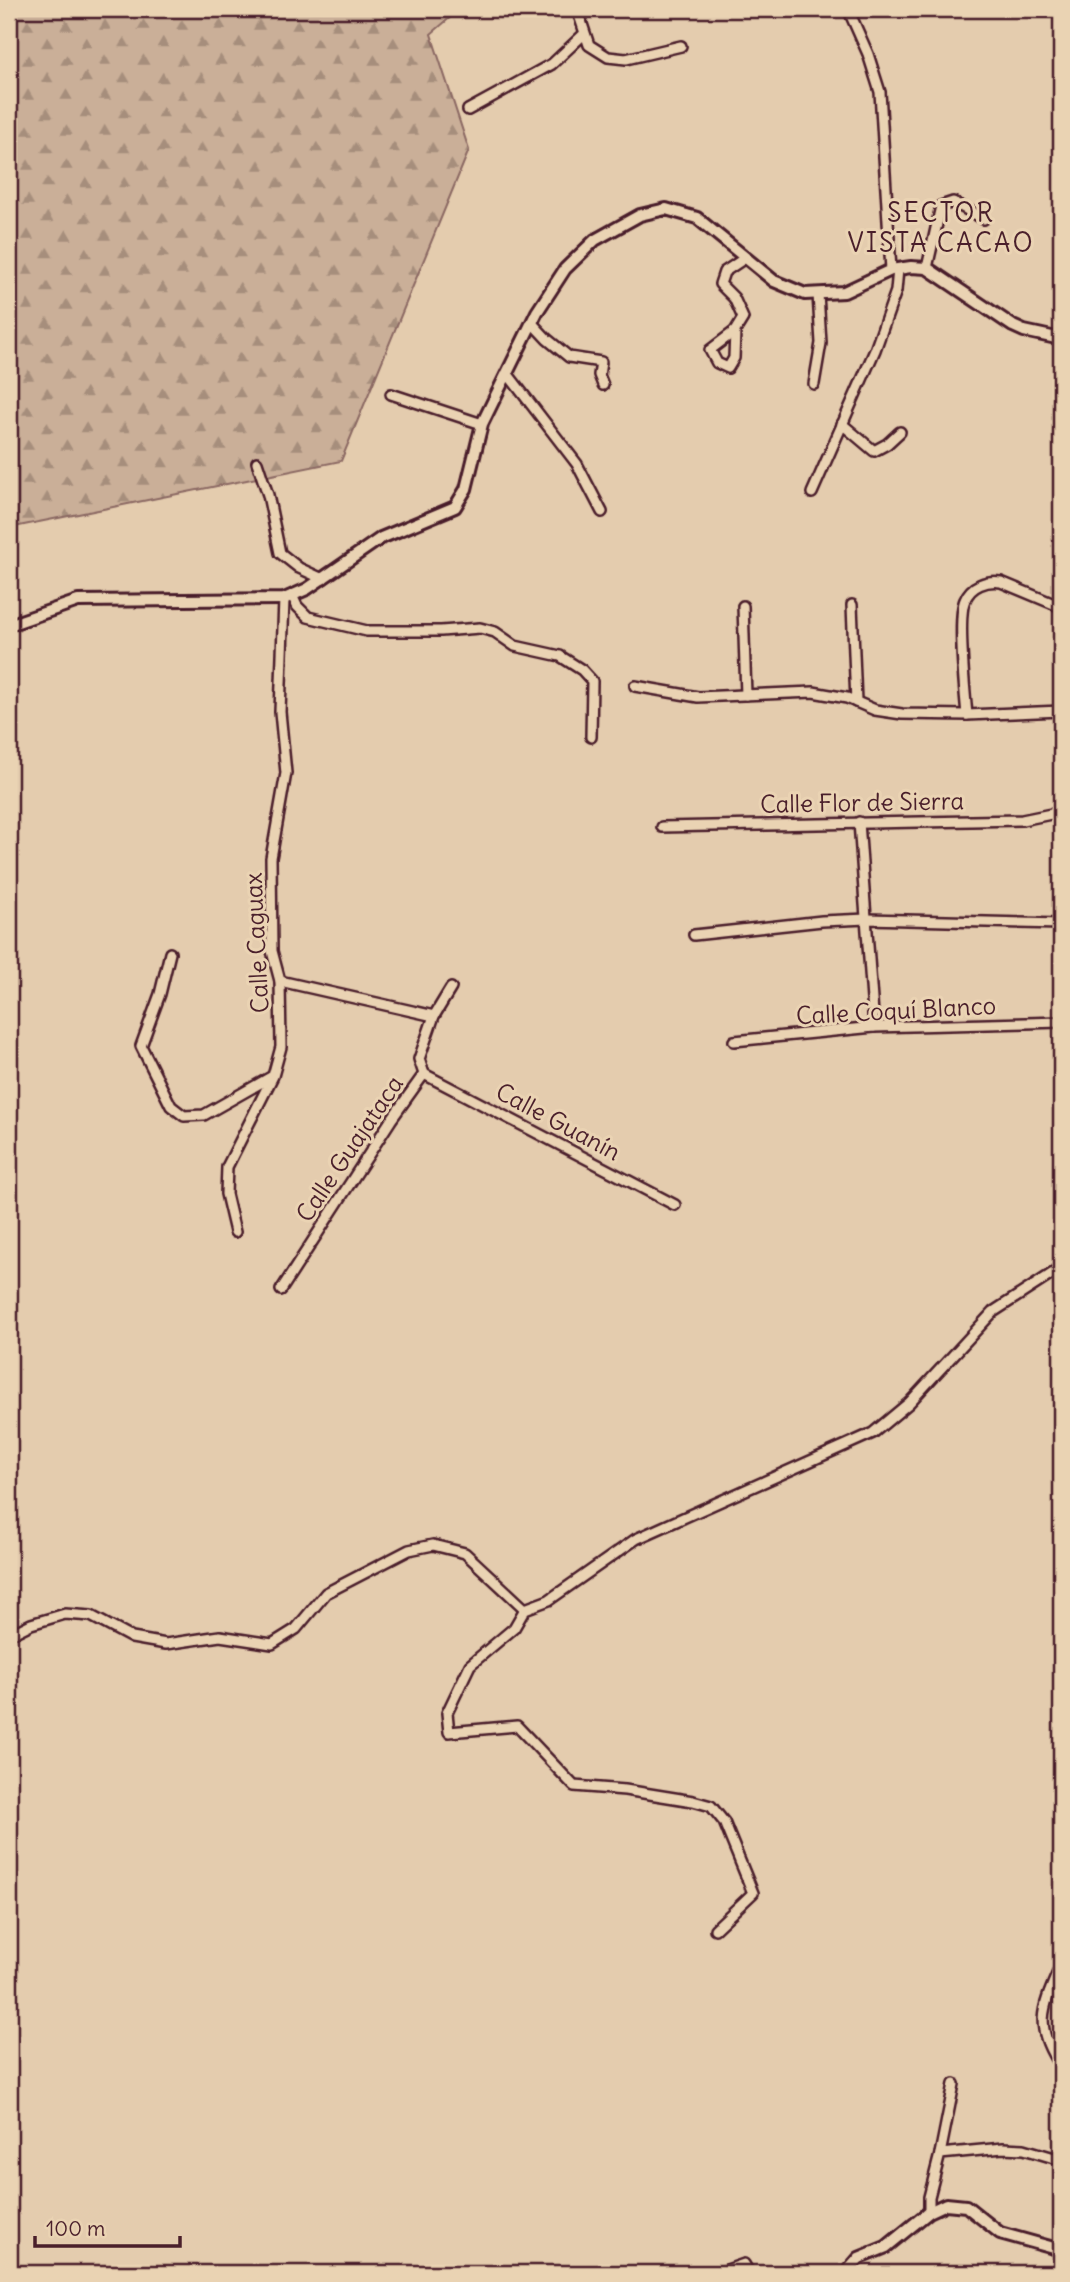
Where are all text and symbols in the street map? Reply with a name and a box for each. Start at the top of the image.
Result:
district label: SECTOR VISTA CACAO [847,196,1035,259]
street label: Calle Flor de Sierra [760,785,964,819]
street label: Calle Caguax [237,872,275,1014]
street label: Calle Coquí Blanco [795,990,997,1030]
street label: Calle Guajataca [289,1070,409,1227]
street label: Calle Guanín [491,1076,626,1167]
scale bar [35,2205,180,2249]
text: 100 m [46,2215,105,2242]

